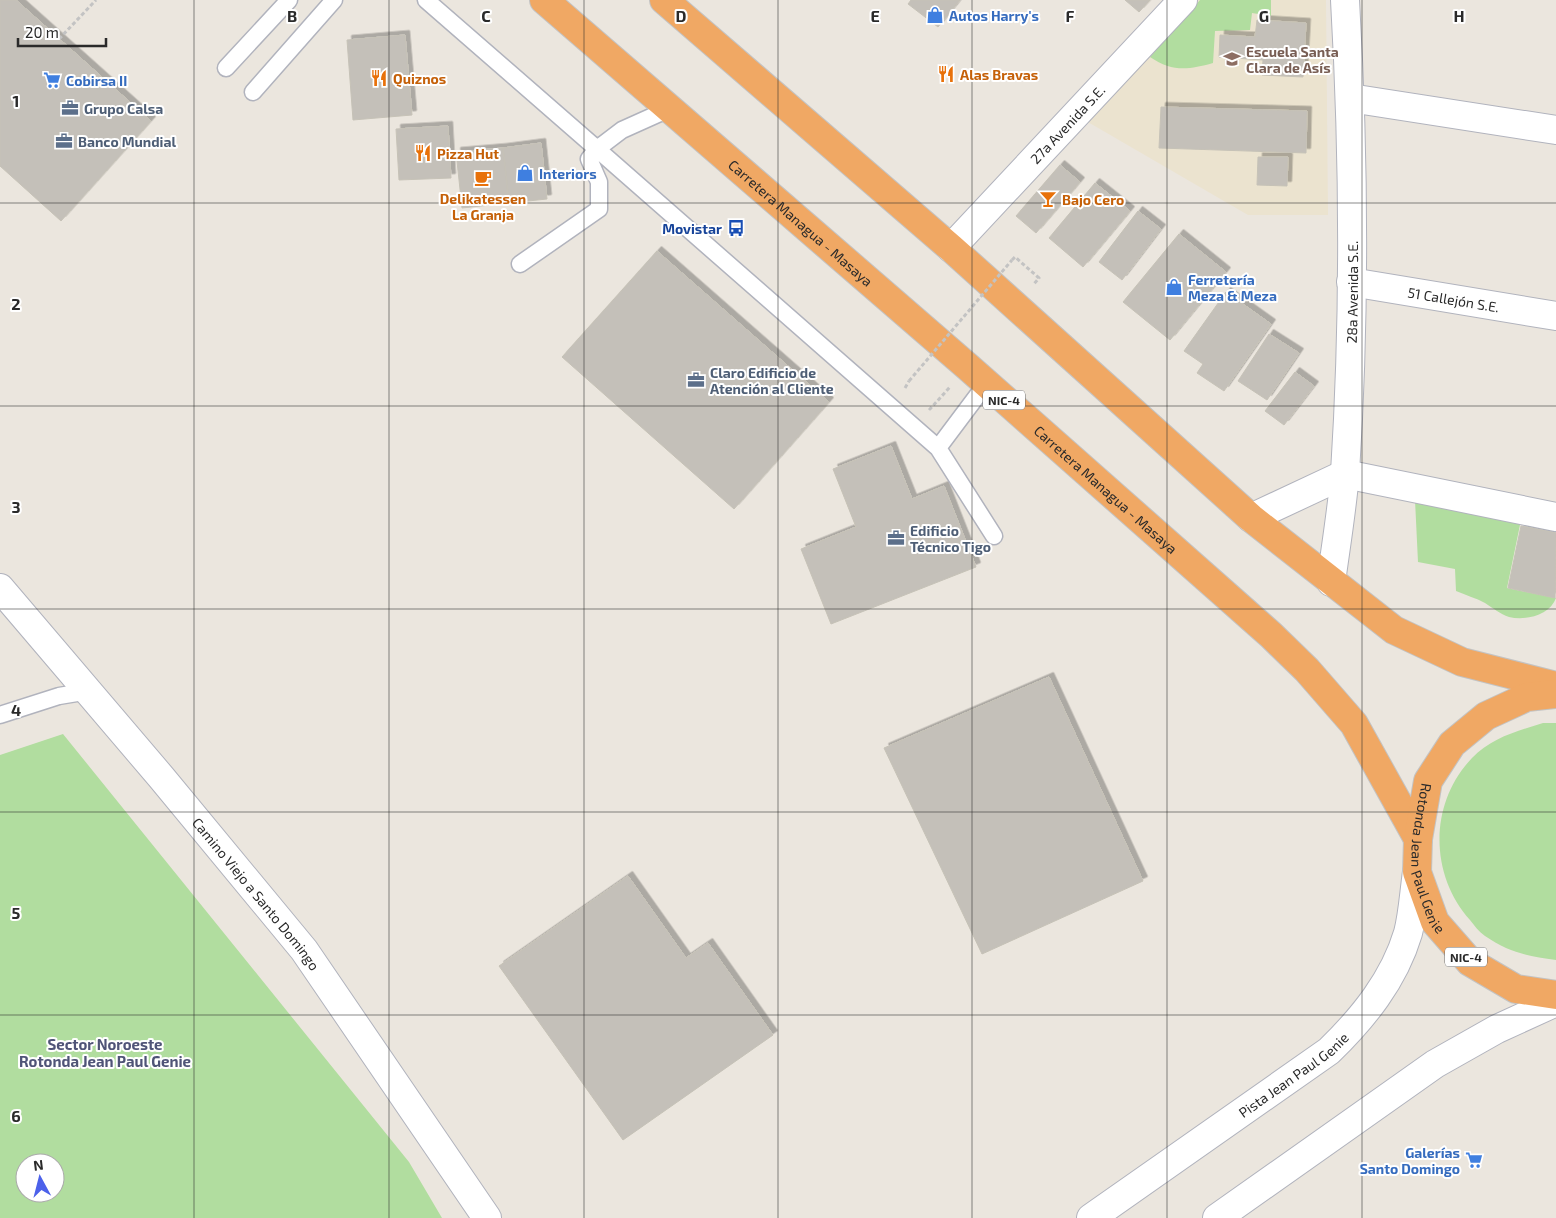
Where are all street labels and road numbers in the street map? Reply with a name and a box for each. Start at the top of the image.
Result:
street label: 27a Avenida S.E. [1026,81,1108,167]
street label: Carretera Managua - Masaya [725,155,877,290]
street label: 28a Avenida S.E. [1342,241,1361,344]
street label: 51 Callejón S.E. [1407,283,1501,315]
road number: NIC-4 [983,390,1025,410]
street label: Carretera Managua - Masaya [1031,421,1181,557]
street label: Rotonda Jean Paul Genie [1408,782,1449,936]
street label: Camino Viejo a Santo Domingo [189,814,324,973]
road number: NIC-4 [1445,948,1487,966]
street label: Pista Jean Paul Genie [1235,1028,1352,1121]

